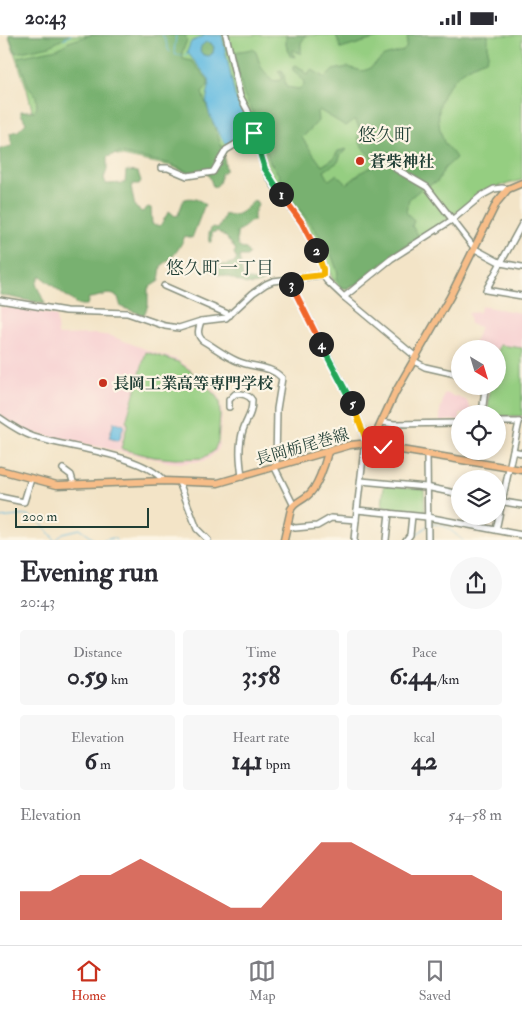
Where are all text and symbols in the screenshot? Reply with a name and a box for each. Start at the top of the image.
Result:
text: 20:43 [25,6,67,30]
pin [233,112,275,154]
icon: arrive [240,119,268,147]
district label: 悠久町 [358,124,412,147]
place label: 蒼柴神社 [370,152,434,172]
marker: 蒼柴神社 [354,155,366,167]
pin: 1 [268,181,294,207]
text: 1 [279,186,284,203]
pin: 2 [304,237,328,263]
text: 2 [313,242,320,259]
district label: 悠久町一丁目 [166,257,274,280]
pin: 3 [278,271,304,297]
text: 3 [289,276,294,293]
pin: 4 [308,331,334,357]
text: 4 [318,336,325,353]
north arrow [451,340,506,395]
map controls [451,340,506,525]
place label: 長岡工業高等専門学校 [113,374,274,394]
marker: 長岡工業高等専門学校 [97,377,109,389]
pin: 5 [340,391,364,415]
text: 5 [349,395,356,412]
button: locate [451,405,506,460]
street label: 長岡栃尾巻線 [253,424,351,470]
pin [362,426,404,468]
icon: check [369,433,397,461]
button: layers [451,470,506,525]
scale bar [15,505,149,528]
text: 200 m [22,508,57,525]
text: Evening run [20,555,158,590]
button: share [450,557,502,609]
text: 20:43 [20,592,55,612]
text: Distance [73,644,122,661]
text: Time [246,644,276,661]
text: Pace [412,644,437,661]
text: 0.59 [67,661,108,692]
text: 3:58 [242,661,280,692]
text: 6:44 [389,661,435,692]
text: km [108,671,128,688]
text: /km [435,671,459,688]
text: Elevation [71,729,124,746]
text: Heart rate [232,729,289,746]
text: kcal [414,729,435,746]
text: 6 [84,746,97,777]
text: 141 [231,746,263,777]
text: 42 [411,746,437,777]
text: m [97,756,111,773]
text: bpm [263,756,291,773]
text: Elevation [20,805,81,825]
text: 54–58 m [448,805,502,825]
tab: Home [71,957,106,1004]
tab: Map [248,957,276,1004]
tab: Saved [419,957,451,1004]

